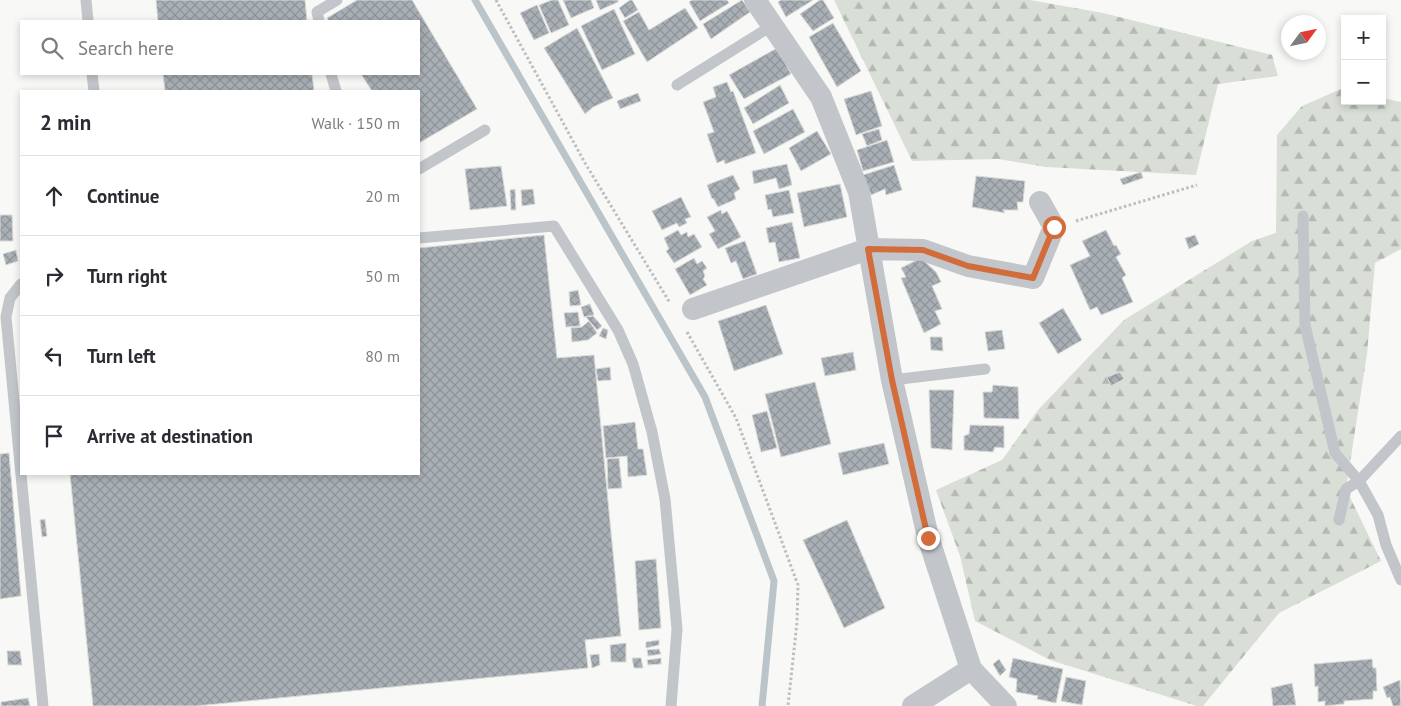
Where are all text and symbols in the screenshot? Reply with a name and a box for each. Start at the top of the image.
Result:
north arrow [1281,15,1326,60]
map controls [1341,15,1386,105]
button: + [1341,15,1386,60]
search box [20,20,420,75]
icon: search [38,34,66,62]
text: Search here [78,36,174,60]
button: − [1341,60,1386,105]
text: 2 min [40,109,91,136]
text: Walk · 150 m [311,113,400,133]
icon: ahead [40,182,68,210]
text: Continue [87,184,159,208]
text: 20 m [365,186,400,206]
route start [1043,216,1066,239]
icon: right [40,262,68,290]
text: Turn right [87,264,167,288]
text: 50 m [365,266,400,286]
icon: left [40,342,68,370]
text: Turn left [87,344,156,368]
text: 80 m [365,346,400,366]
icon: arrive [40,422,68,450]
text: Arrive at destination [87,424,253,448]
route end [917,527,940,550]

